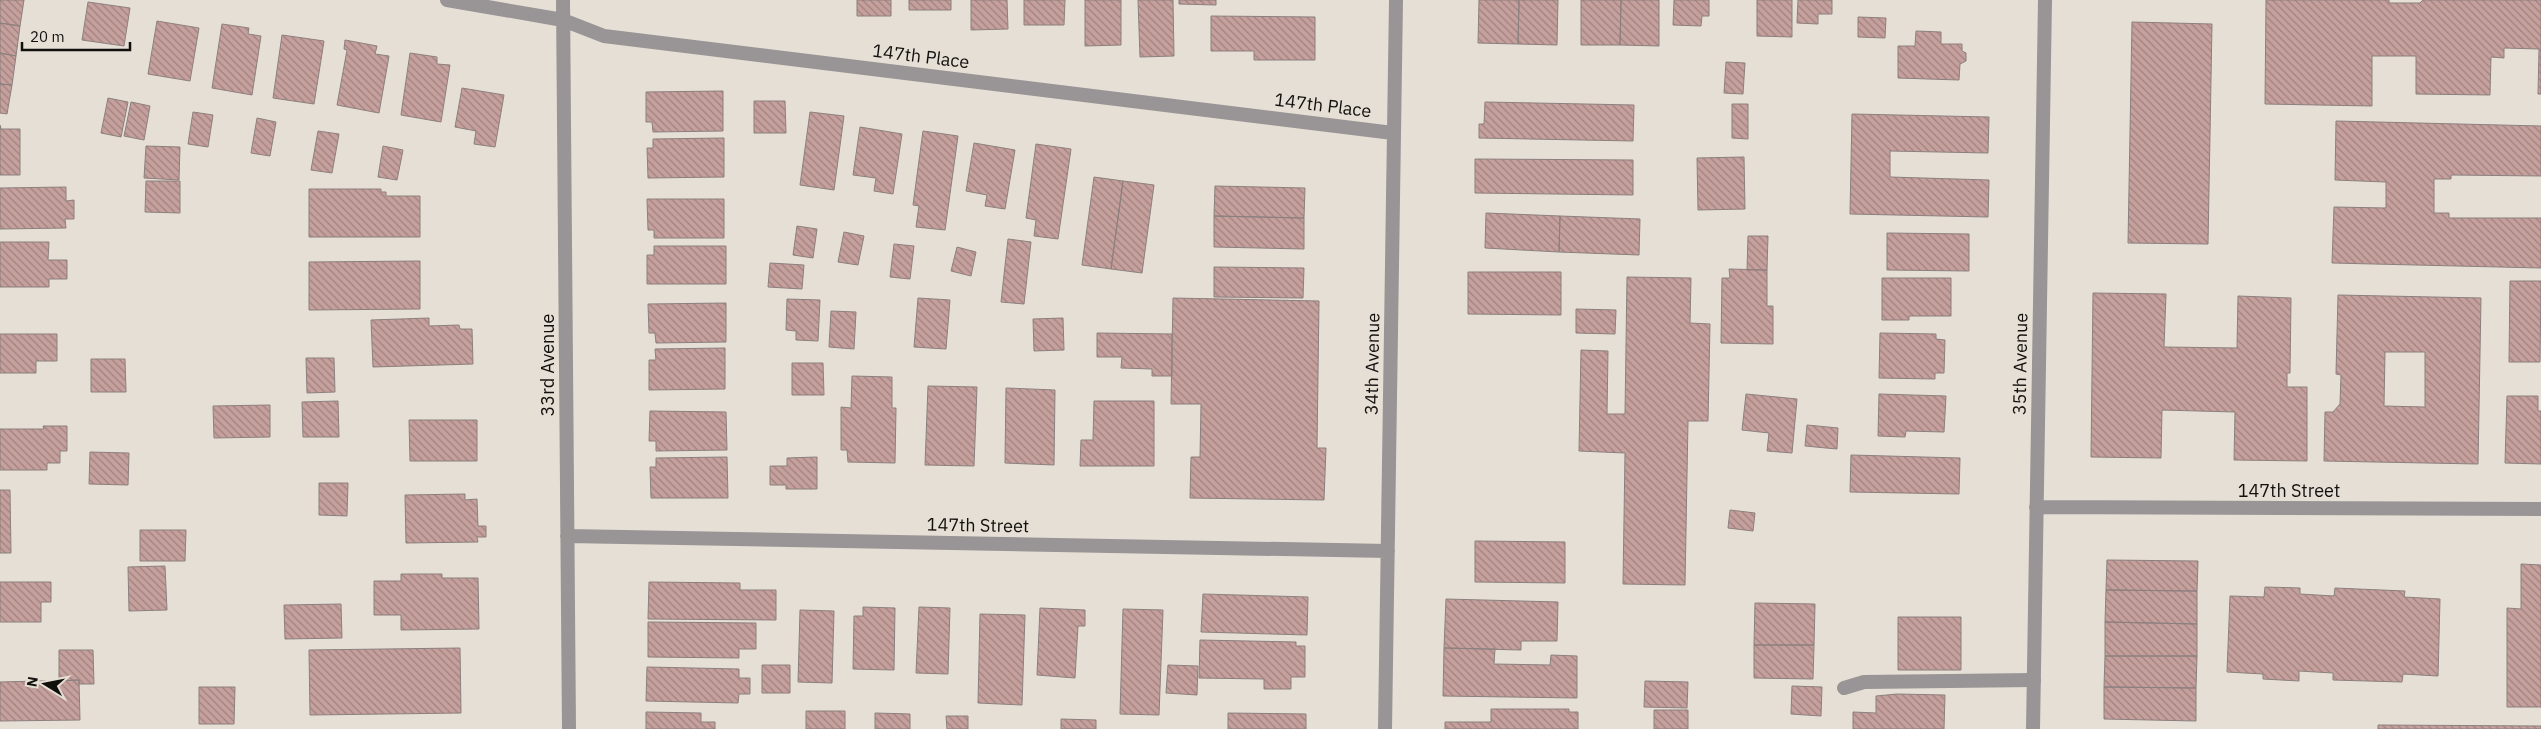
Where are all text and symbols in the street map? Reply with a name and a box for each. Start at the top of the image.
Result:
scale bar [22,20,130,52]
text: 20 m [30,27,65,46]
street label: 147th Place [871,39,971,73]
street label: 147th Place [1273,88,1373,122]
street label: 34th Avenue [1360,312,1384,415]
street label: 35th Avenue [2008,312,2032,415]
street label: 33rd Avenue [536,313,559,416]
street label: 147th Street [2238,479,2340,502]
street label: 147th Street [927,513,1029,537]
north arrow [20,659,70,709]
text: N [22,675,42,688]

